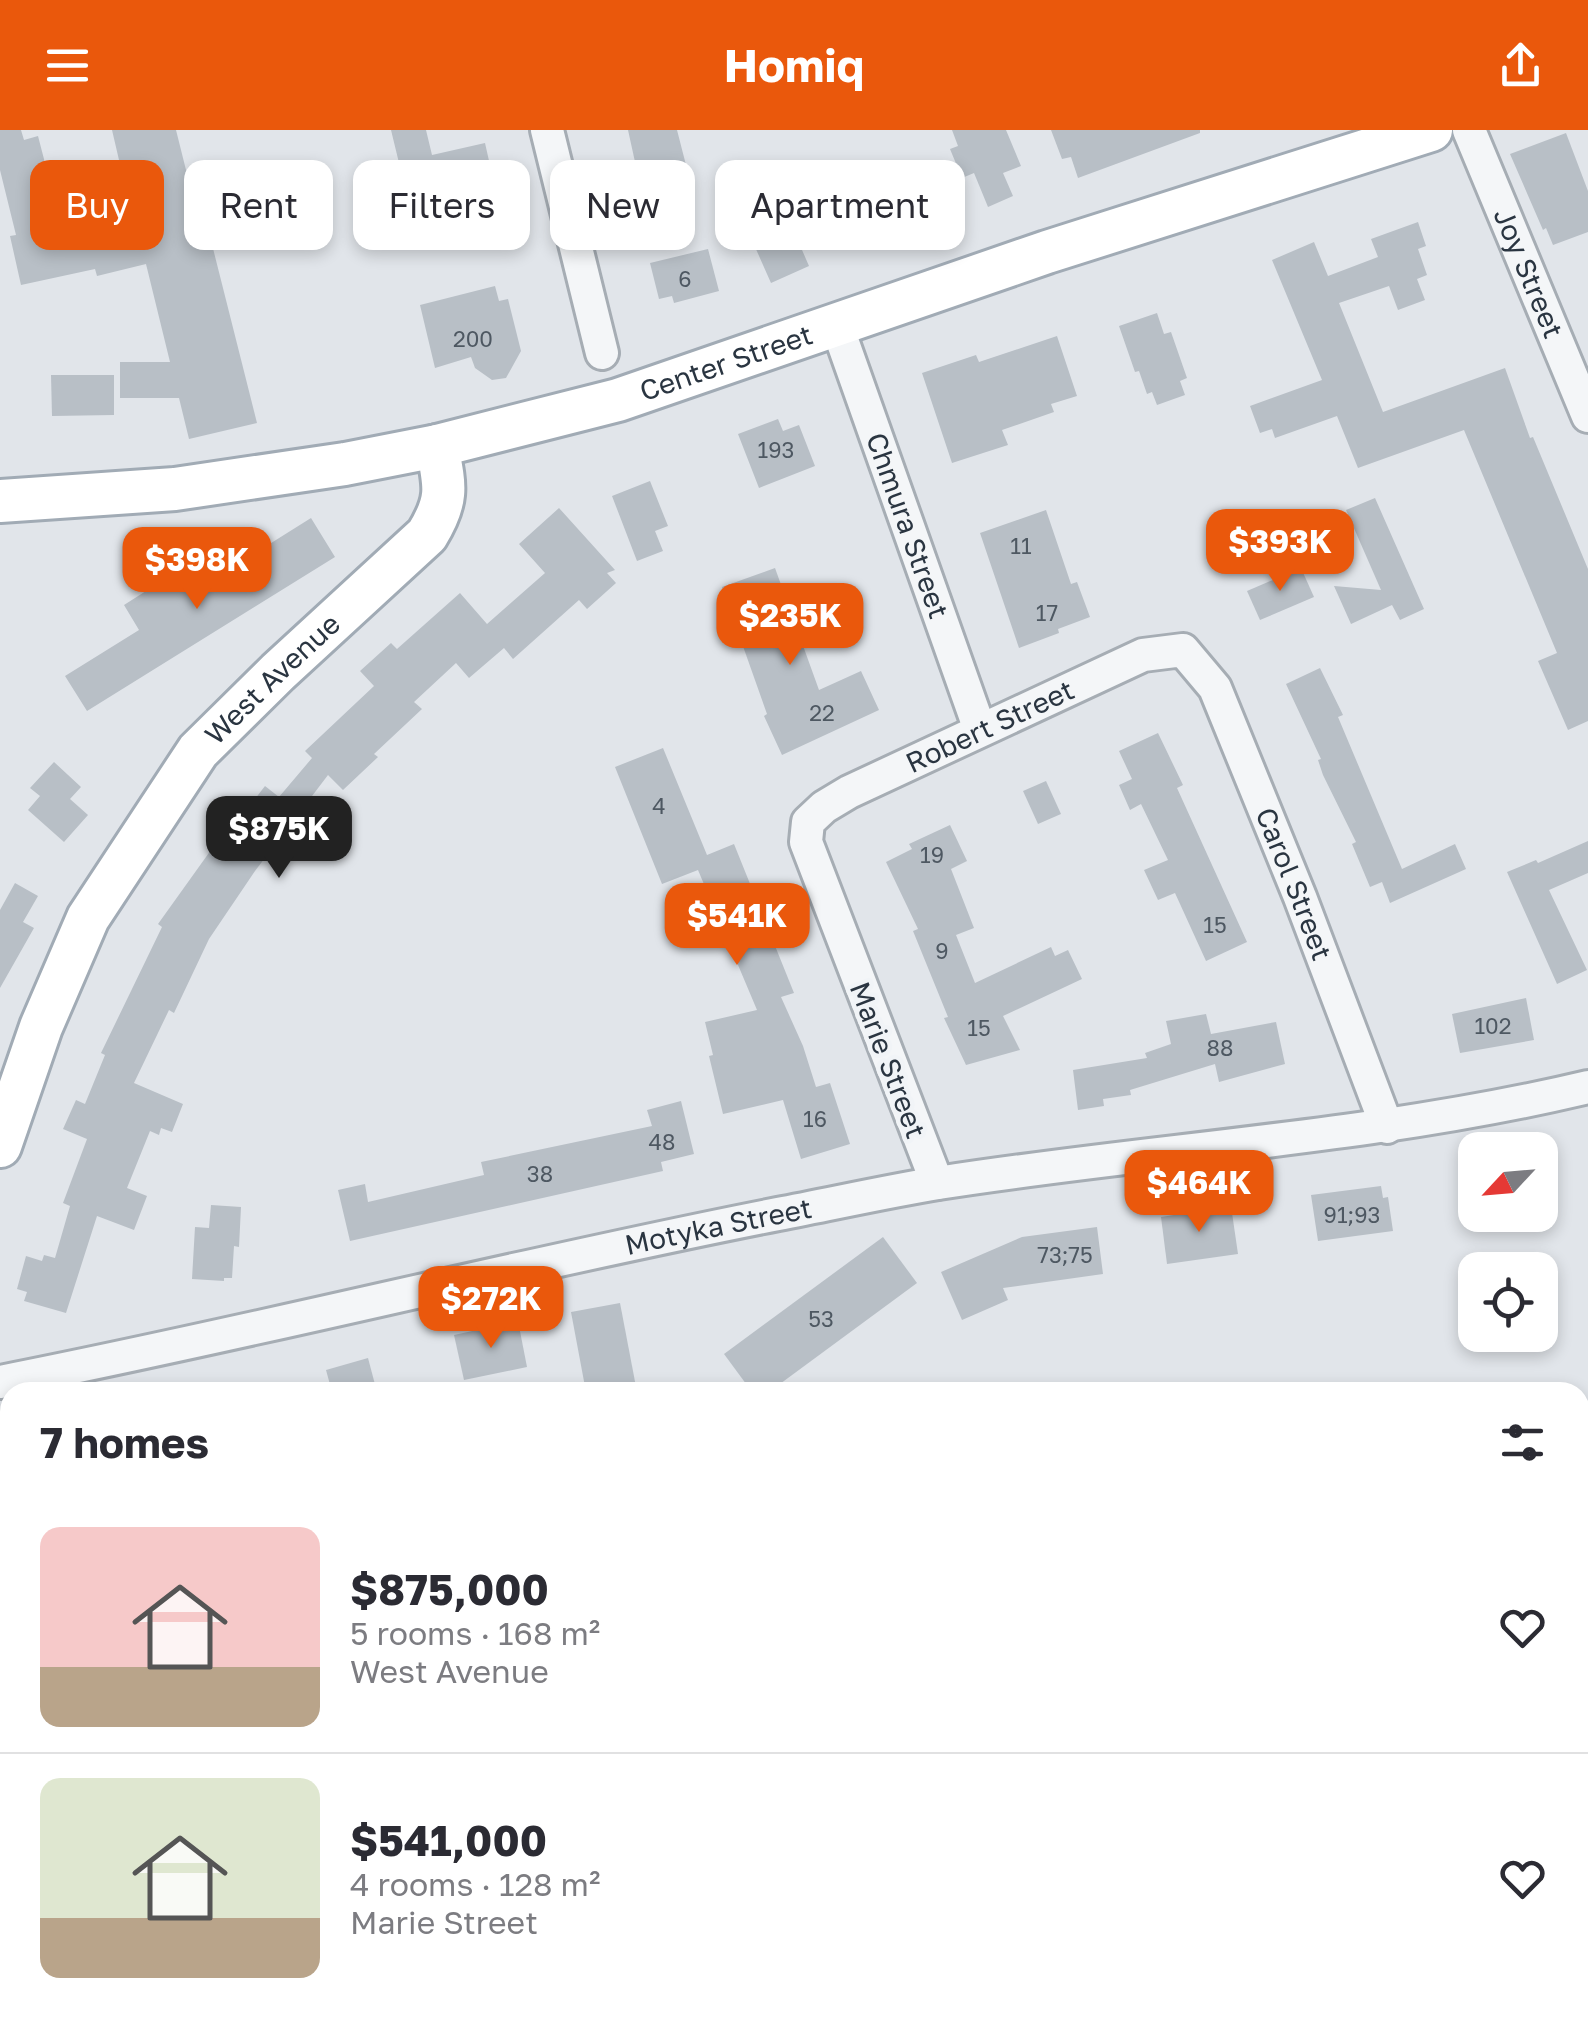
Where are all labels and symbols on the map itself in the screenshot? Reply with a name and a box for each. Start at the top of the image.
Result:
street label: Joy Street [1487,203,1571,343]
house number: 6 [678,265,692,292]
street label: Center Street [635,317,817,407]
house number: 200 [453,325,493,352]
street label: Chmura Street [860,428,956,623]
house number: 193 [758,436,794,463]
pin: $393K [1210,509,1350,594]
pin: $398K [127,527,267,612]
house number: 11 [1010,532,1032,559]
pin: $235K [720,583,860,668]
house number: 17 [1036,599,1058,626]
street label: West Avenue [198,607,346,751]
street label: Robert Street [900,673,1079,779]
house number: 22 [809,699,835,726]
house number: 4 [652,792,666,819]
pin: $875K [209,796,349,881]
street label: Carol Street [1249,803,1339,965]
house number: 19 [920,841,944,868]
pin: $541K [667,883,807,968]
house number: 15 [1203,911,1227,938]
house number: 9 [935,937,949,964]
street label: Marie Street [844,977,933,1142]
house number: 102 [1474,1012,1512,1039]
house number: 15 [967,1014,991,1041]
house number: 88 [1207,1034,1233,1061]
house number: 16 [803,1105,827,1132]
house number: 48 [649,1128,675,1155]
north arrow [1458,1132,1558,1232]
pin: $464K [1129,1150,1269,1235]
house number: 38 [527,1160,553,1187]
street label: Motyka Street [622,1191,814,1261]
house number: 91;93 [1324,1201,1380,1228]
house number: 73;75 [1037,1241,1093,1268]
pin: $272K [421,1266,561,1351]
house number: 53 [808,1305,834,1332]

